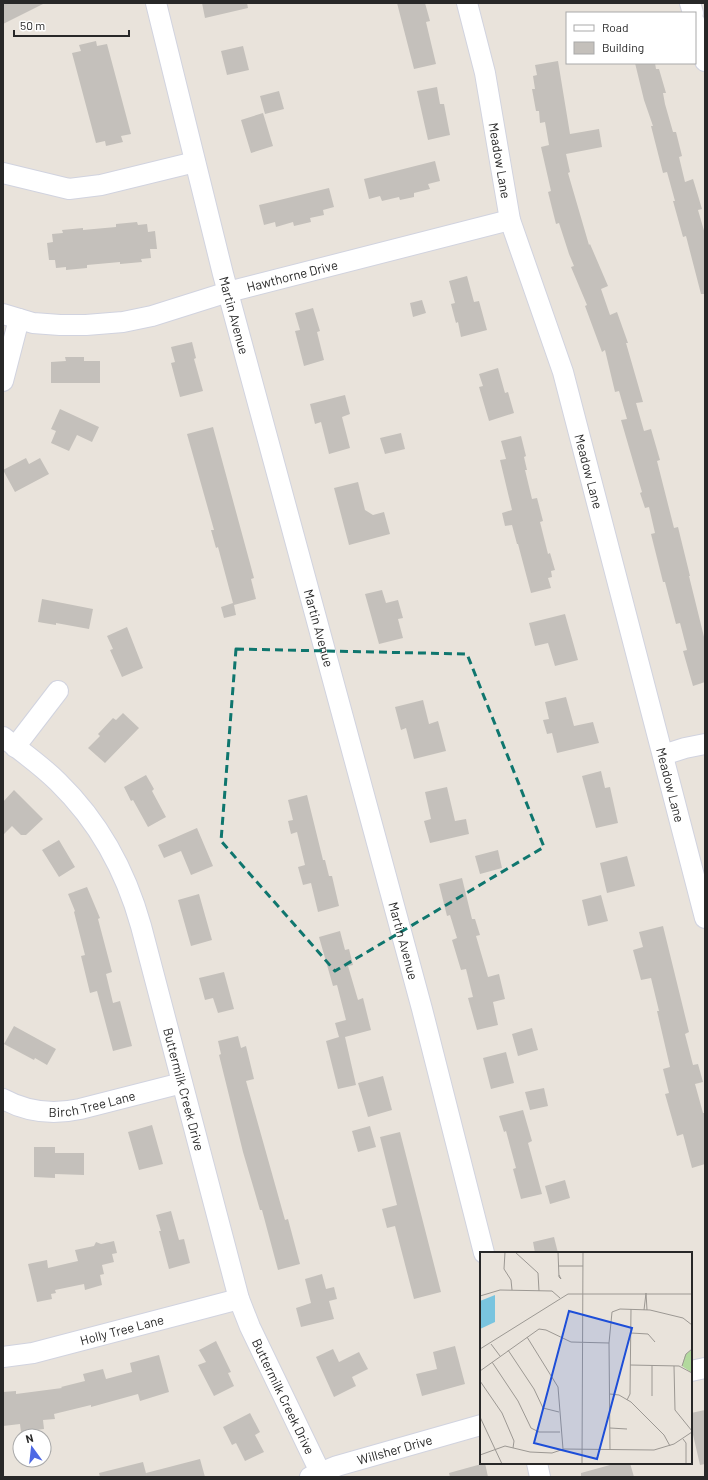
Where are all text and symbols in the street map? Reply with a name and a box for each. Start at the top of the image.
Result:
scale bar [14,12,129,38]
legend [566,12,696,64]
text: 50 m [20,18,45,32]
text: Road [602,20,629,34]
text: Building [602,40,644,54]
street label: Meadow Lane [486,121,514,200]
street label: Hawthorne Drive [245,256,339,295]
street label: Martin Avenue [216,275,252,356]
street label: Meadow Lane [571,432,606,511]
street label: Martin Avenue [301,587,337,669]
street label: Meadow Lane [653,746,688,824]
street label: Martin Avenue [385,900,422,982]
street label: Buttermilk Creek Drive [160,1026,208,1153]
street label: Birch Tree Lane [49,1087,137,1120]
inset map [480,1252,692,1464]
street label: Holly Tree Lane [78,1311,165,1348]
street label: Buttermilk Creek Drive [249,1336,318,1457]
north arrow [12,1428,52,1468]
text: N [24,1431,35,1445]
street label: Willsher Drive [355,1431,434,1468]

